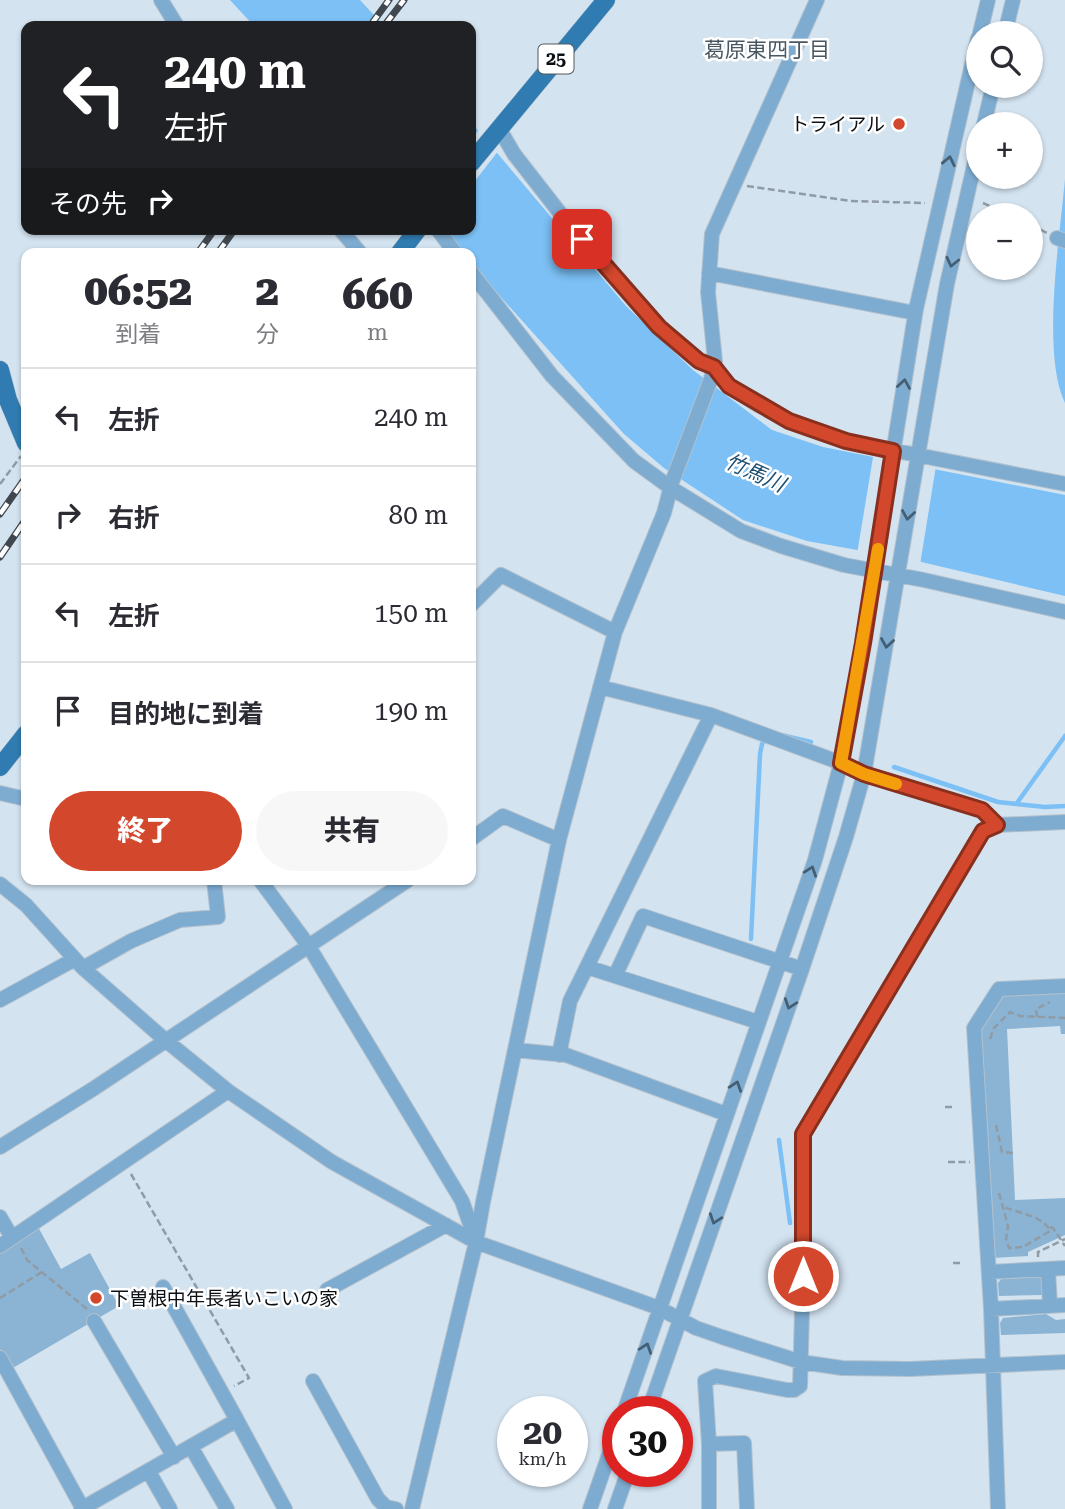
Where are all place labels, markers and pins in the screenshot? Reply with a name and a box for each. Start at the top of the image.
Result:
place label: トライアル [790,113,885,136]
marker: トライアル [891,116,907,132]
pin [552,209,612,269]
place label: 下曽根中年長者いこいの家 [110,1287,338,1310]
marker: 下曽根中年長者いこいの家 [88,1290,104,1306]

